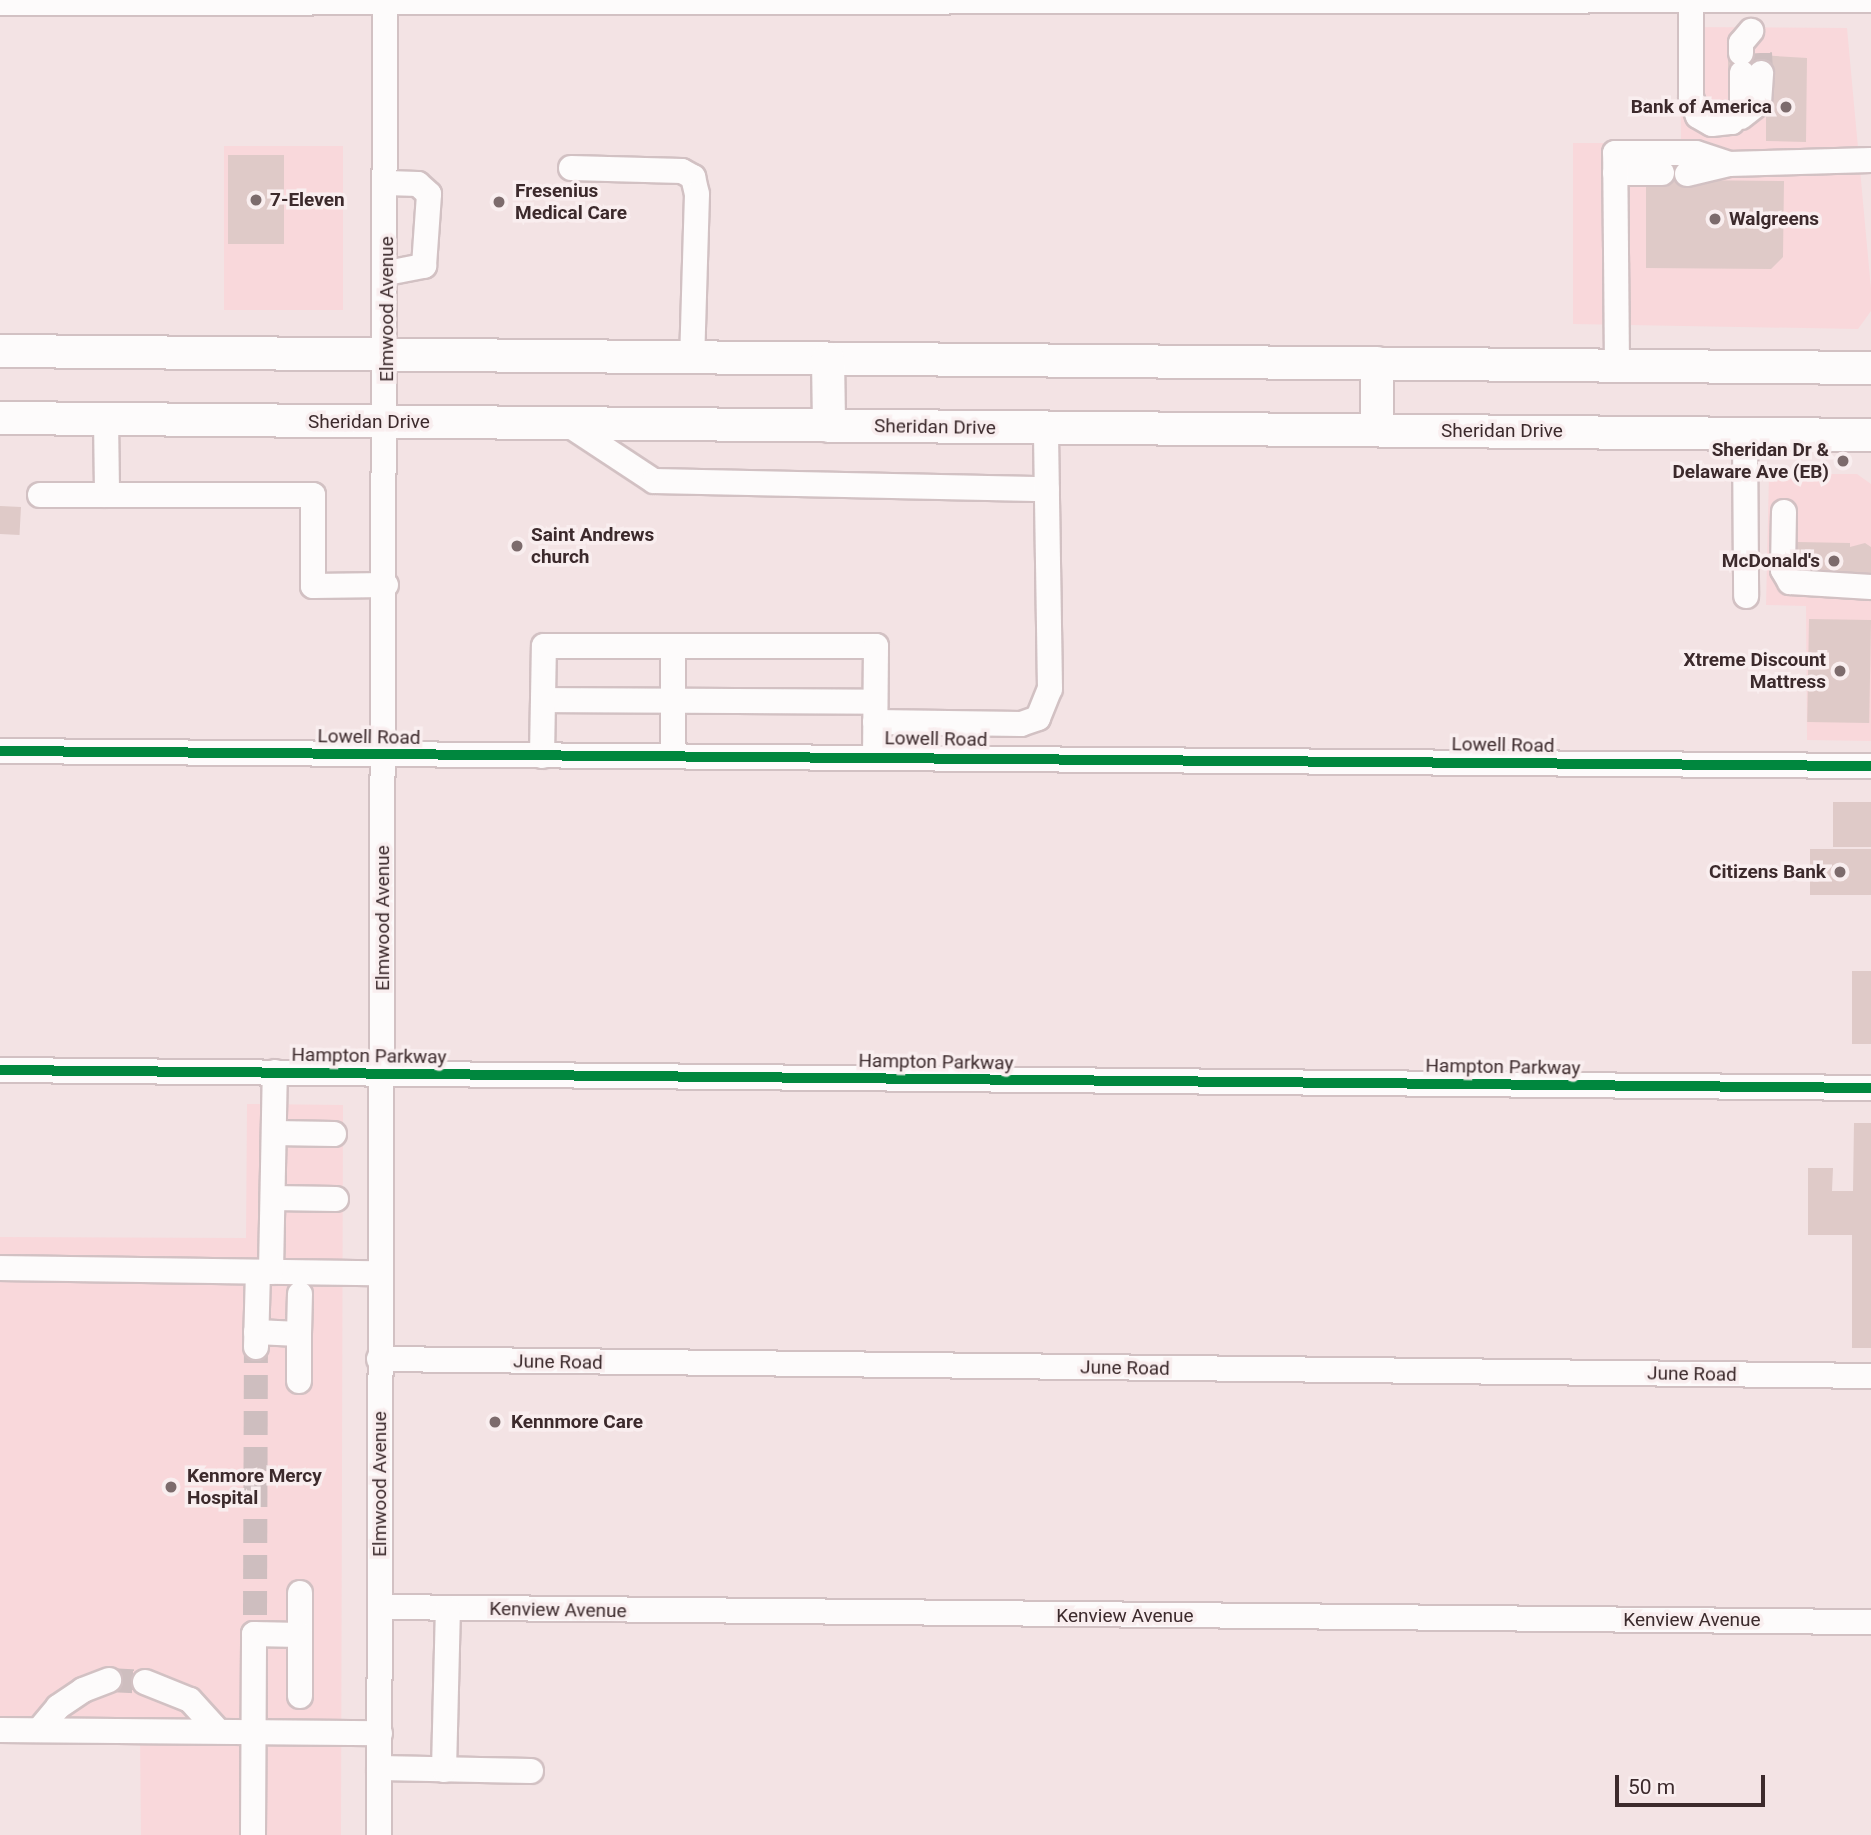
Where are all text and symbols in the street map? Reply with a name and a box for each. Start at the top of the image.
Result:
place label: Bank of America [1631,96,1772,118]
marker: Bank of America [1778,99,1794,115]
place label: Fresenius Medical Care [515,180,627,224]
place label: 7-Eleven [270,189,345,211]
marker: 7-Eleven [248,192,264,208]
marker: Fresenius Medical Care [489,192,509,212]
place label: Walgreens [1729,208,1819,230]
marker: Walgreens [1707,211,1723,227]
street label: Elmwood Avenue [376,236,398,382]
street label: Sheridan Drive [308,411,430,433]
street label: Sheridan Drive [874,415,996,439]
street label: Sheridan Drive [1441,420,1563,442]
place label: Sheridan Dr & Delaware Ave (EB) [1672,439,1829,483]
marker: Sheridan Dr & Delaware Ave (EB) [1835,453,1851,469]
place label: Saint Andrews church [531,524,654,568]
marker: Saint Andrews church [509,538,525,554]
place label: McDonald's [1722,550,1820,572]
marker: McDonald's [1826,553,1842,569]
place label: Xtreme Discount Mattress [1684,649,1826,693]
marker: Xtreme Discount Mattress [1832,663,1848,679]
street label: Lowell Road [317,725,421,749]
street label: Lowell Road [884,727,988,751]
street label: Lowell Road [1451,733,1555,757]
street label: Elmwood Avenue [372,845,394,991]
place label: Citizens Bank [1709,861,1826,883]
marker: Citizens Bank [1832,864,1848,880]
street label: Hampton Parkway [291,1043,447,1069]
street label: Hampton Parkway [858,1049,1014,1075]
street label: Hampton Parkway [1425,1054,1581,1080]
street label: June Road [513,1350,603,1374]
street label: June Road [1080,1356,1170,1380]
street label: June Road [1647,1362,1737,1386]
street label: Elmwood Avenue [369,1411,391,1557]
place label: Kennmore Care [511,1411,643,1433]
marker: Kennmore Care [485,1412,505,1432]
place label: Kenmore Mercy Hospital [187,1465,322,1509]
marker: Kenmore Mercy Hospital [161,1477,181,1497]
street label: Kenview Avenue [489,1597,627,1623]
street label: Kenview Avenue [1056,1605,1194,1627]
street label: Kenview Avenue [1623,1609,1761,1631]
scale bar [1619,1762,1770,1806]
text: 50 m [1628,1775,1675,1799]

